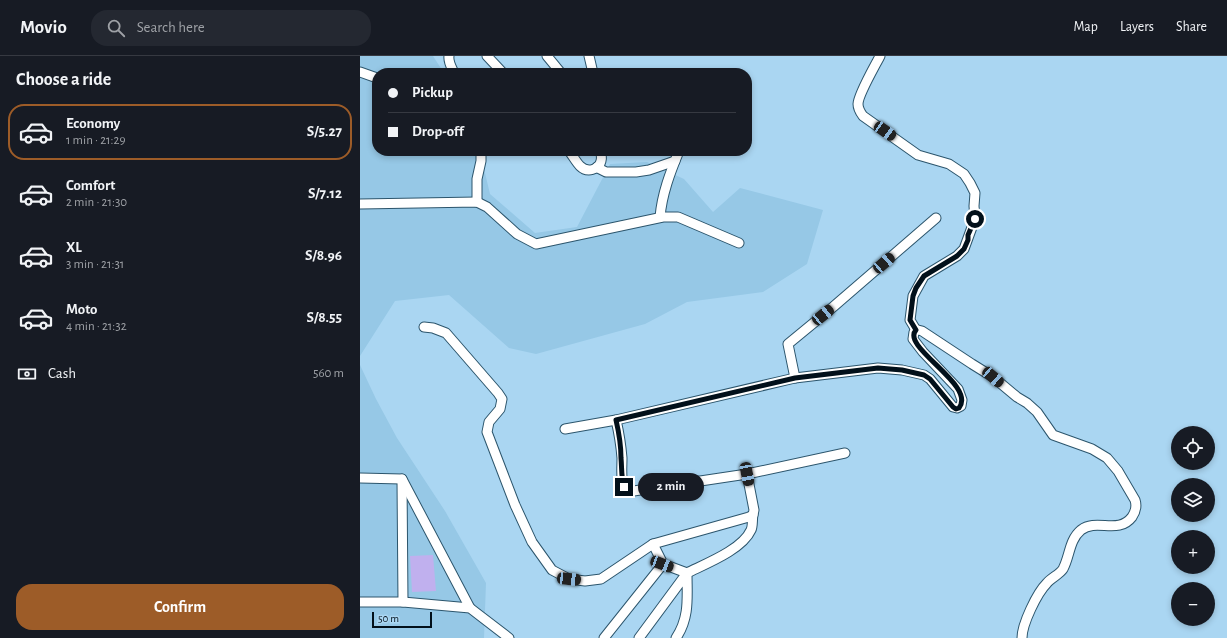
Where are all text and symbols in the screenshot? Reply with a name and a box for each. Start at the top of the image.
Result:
search box [91,10,371,46]
icon: search [105,17,127,39]
text: Movio [20,18,67,37]
text: Search here [137,20,205,35]
text: Map [1073,20,1098,34]
text: Layers [1120,20,1154,34]
text: Share [1176,20,1207,34]
text: Choose a ride [16,71,111,89]
text: Pickup [412,85,453,100]
icon: car [18,114,54,150]
text: Economy [66,116,120,131]
car [872,119,898,143]
text: S/5.27 [307,124,342,139]
text: Drop-off [412,124,464,139]
text: 1 min · 21:29 [66,134,126,147]
icon: car [18,176,54,212]
text: Comfort [66,178,115,193]
text: S/7.12 [308,186,342,201]
text: 2 min · 21:30 [66,196,127,209]
route start [966,210,984,228]
icon: car [18,238,54,274]
text: XL [66,240,82,255]
text: S/8.96 [305,248,342,263]
car [871,251,897,275]
text: 3 min · 21:31 [66,258,124,271]
icon: car [18,300,54,336]
text: Moto [66,302,98,317]
car [810,303,836,327]
text: S/8.55 [306,310,342,325]
text: 4 min · 21:32 [66,320,127,333]
icon: cash [16,363,38,385]
car [980,365,1006,389]
text: Cash [48,366,76,381]
text: 560 m [313,367,344,380]
map controls [1171,426,1215,626]
button: locate [1171,426,1215,470]
car [739,461,755,487]
callout: 2 min [638,473,704,501]
route end [615,478,633,496]
button: layers [1171,478,1215,522]
text: 2 min [657,480,685,493]
button: + [1171,530,1215,574]
car [649,554,675,574]
car [556,572,582,586]
button: − [1171,582,1215,626]
button: Confirm [16,584,344,630]
scale bar [372,610,432,629]
text: 50 m [378,613,399,624]

